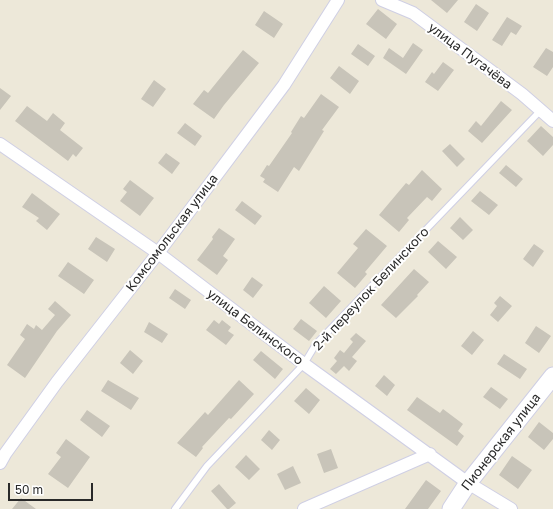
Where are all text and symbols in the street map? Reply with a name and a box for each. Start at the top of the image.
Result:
street label: улица Пугачёва [425,19,515,93]
street label: Комсомольская улица [123,171,221,295]
street label: 2-й переулок Белинского [310,224,432,354]
street label: улица Белинского [204,286,306,368]
street label: Пионерская улица [458,390,544,494]
scale bar [10,475,95,501]
text: 50 m [15,482,43,497]

